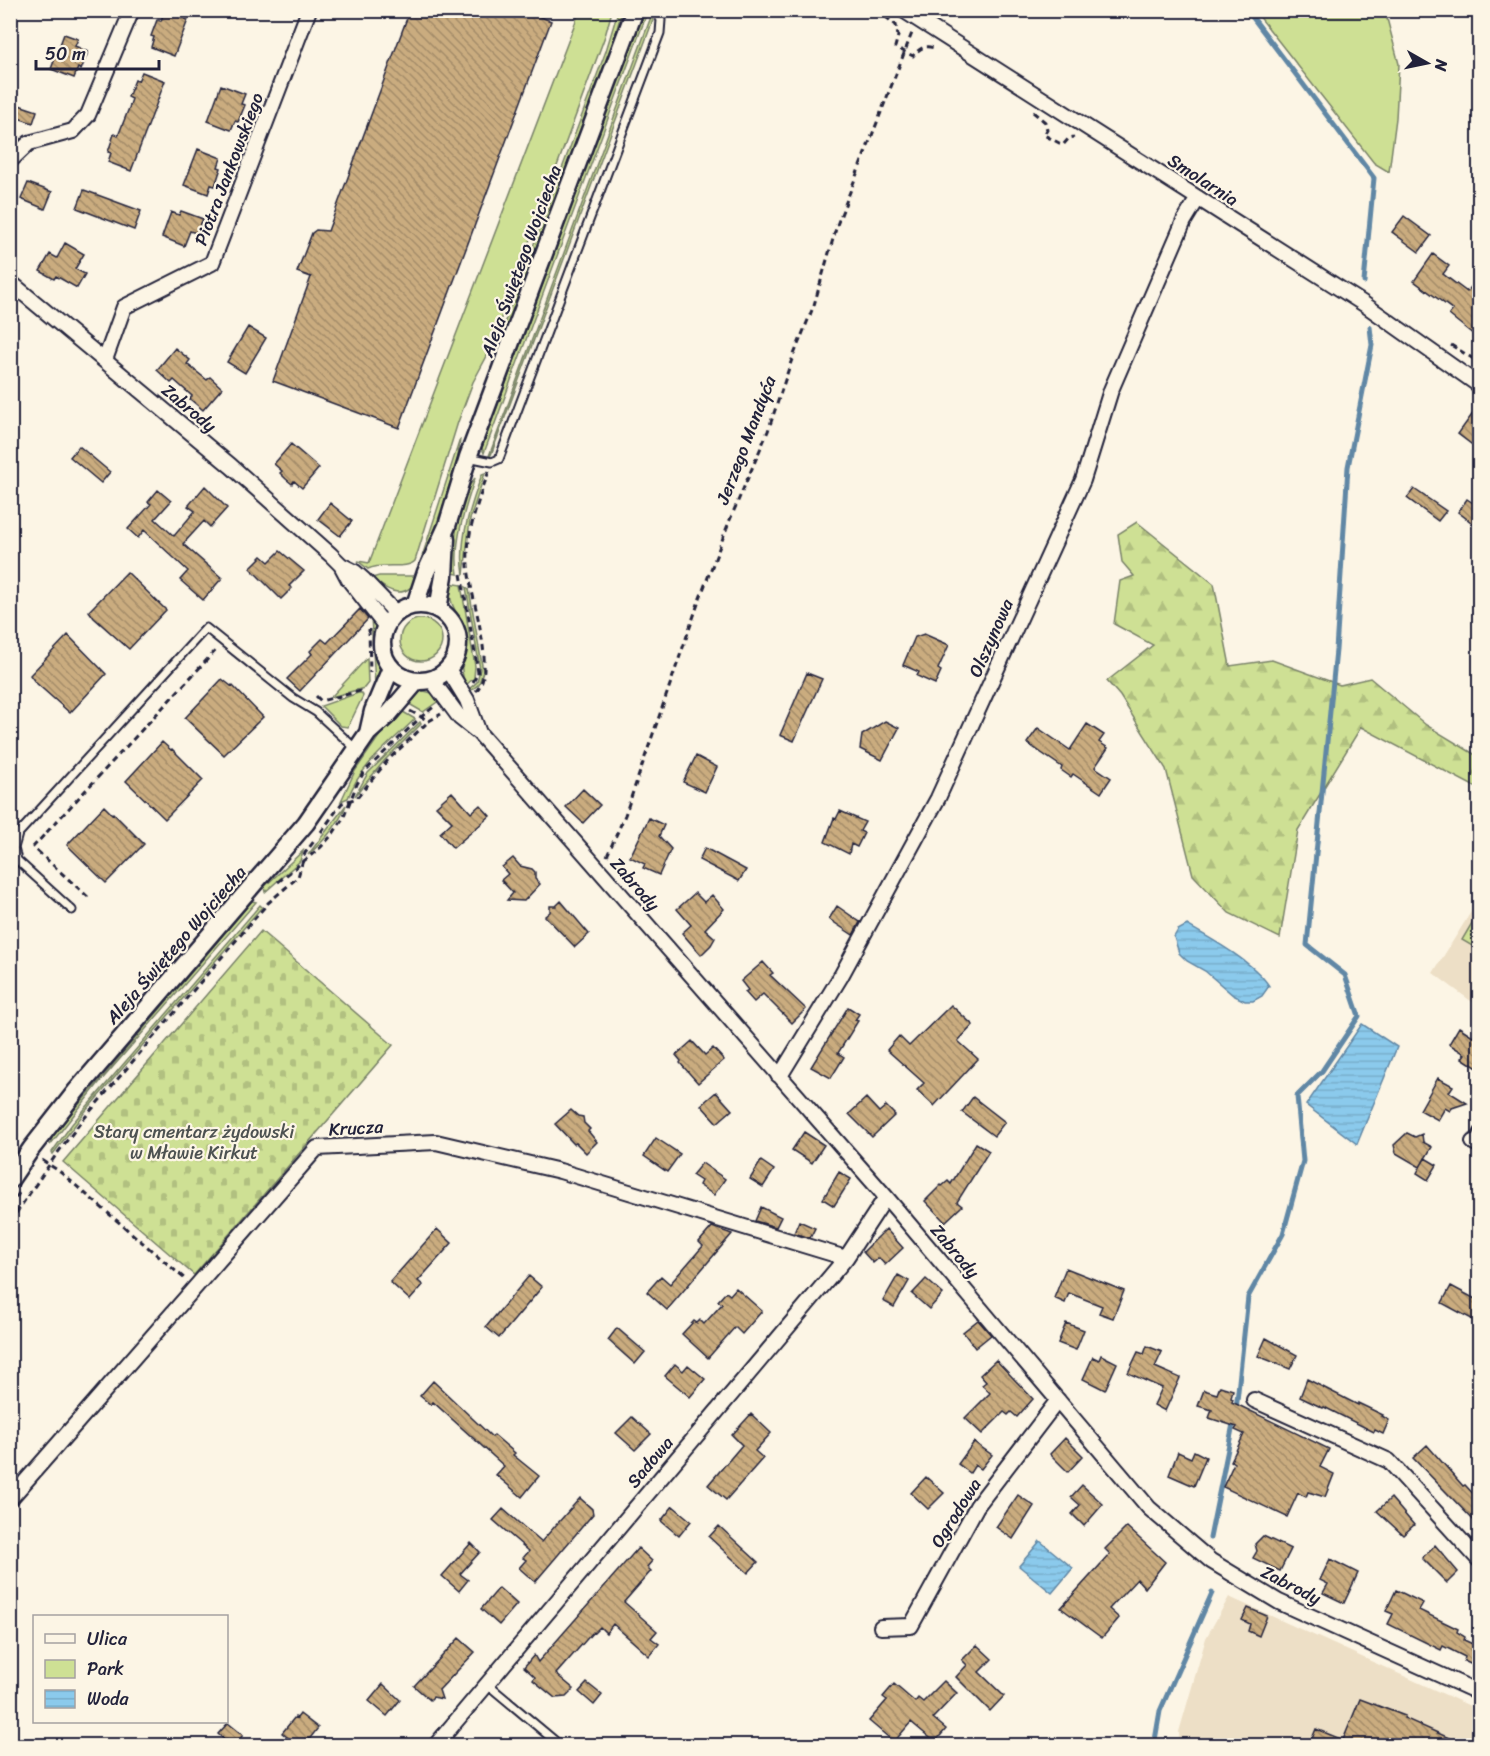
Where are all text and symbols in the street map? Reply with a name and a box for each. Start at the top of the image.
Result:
scale bar [36,33,159,71]
north arrow [1397,33,1457,93]
text: 50 m [45,38,86,70]
text: N [1426,57,1457,74]
street label: Piotra Jankowskiego [185,88,273,250]
street label: Smolarnia [1161,145,1245,215]
street label: Aleja Świętego Wojciecha [471,160,571,363]
street label: Jerzego Mandyća [706,370,786,510]
street label: Zabrody [154,375,224,441]
street label: Olszynowa [959,593,1023,683]
street label: Zabrody [602,849,669,919]
street label: Aleja Świętego Wojciecha [97,858,254,1033]
street label: Krucza [328,1111,385,1145]
park label: Stary cmentarz żydowski w Mławie Kirkut [94,1116,295,1169]
street label: Zabrody [922,1216,988,1286]
street label: Sadowa [618,1429,682,1495]
street label: Ogrodowa [922,1472,990,1554]
street label: Zabrody [1255,1556,1327,1614]
legend [33,1615,228,1723]
text: Ulica [87,1623,128,1655]
text: Park [87,1653,124,1685]
text: Woda [87,1683,130,1715]

